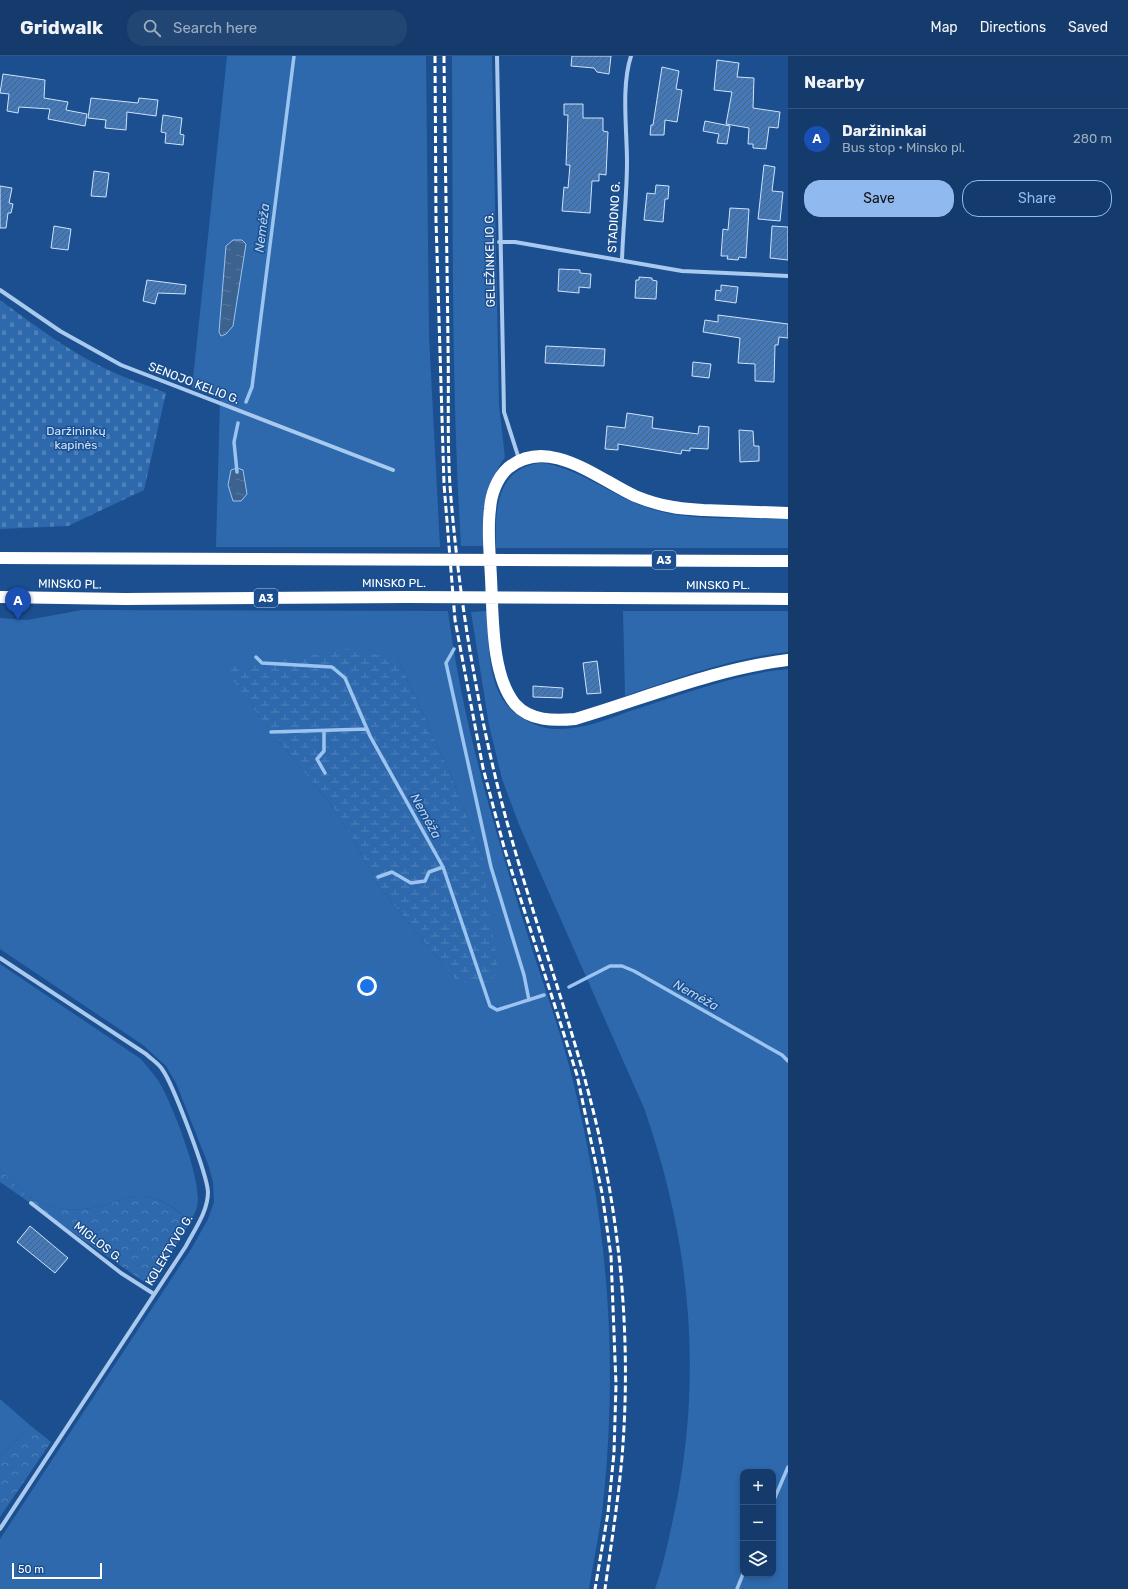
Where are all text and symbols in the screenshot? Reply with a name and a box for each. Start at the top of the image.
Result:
search box [127,10,407,46]
text: Gridwalk [20,16,103,39]
icon: search [141,17,163,39]
text: Search here [173,19,257,37]
text: Map [931,19,958,36]
text: Directions [980,19,1046,36]
text: Saved [1068,19,1108,36]
text: Nearby [804,72,865,92]
text: Daržininkai [842,122,926,140]
text: A [812,131,822,146]
text: 280 m [1073,131,1112,146]
text: Bus stop · Minsko pl. [842,140,965,155]
button: Save [804,180,954,217]
button: Share [962,180,1112,217]
street label: STADIONO G. [605,181,623,253]
water label: Nemėža [252,202,272,253]
street label: GELEŽINKELIO G. [482,212,498,308]
street label: SENOJO KELIO G. [146,359,242,407]
park label: Daržininkų kapinės [46,424,106,452]
road number: A3 [652,551,676,569]
street label: MINSKO PL. [38,576,102,592]
street label: MINSKO PL. [362,576,426,590]
street label: MINSKO PL. [686,578,750,592]
pin: A [5,587,31,620]
road number: A3 [254,589,278,607]
water label: Nemėža [407,791,445,842]
your location [357,976,377,996]
water label: Nemėža [671,976,722,1014]
street label: KOLEKTYVO G. [142,1212,196,1288]
street label: MIGLOS G. [71,1219,125,1265]
map controls [740,1469,776,1577]
button: + [740,1469,776,1505]
button: − [740,1505,776,1541]
button: layers [740,1541,776,1577]
scale bar [12,1561,102,1580]
text: 50 m [18,1563,44,1576]

